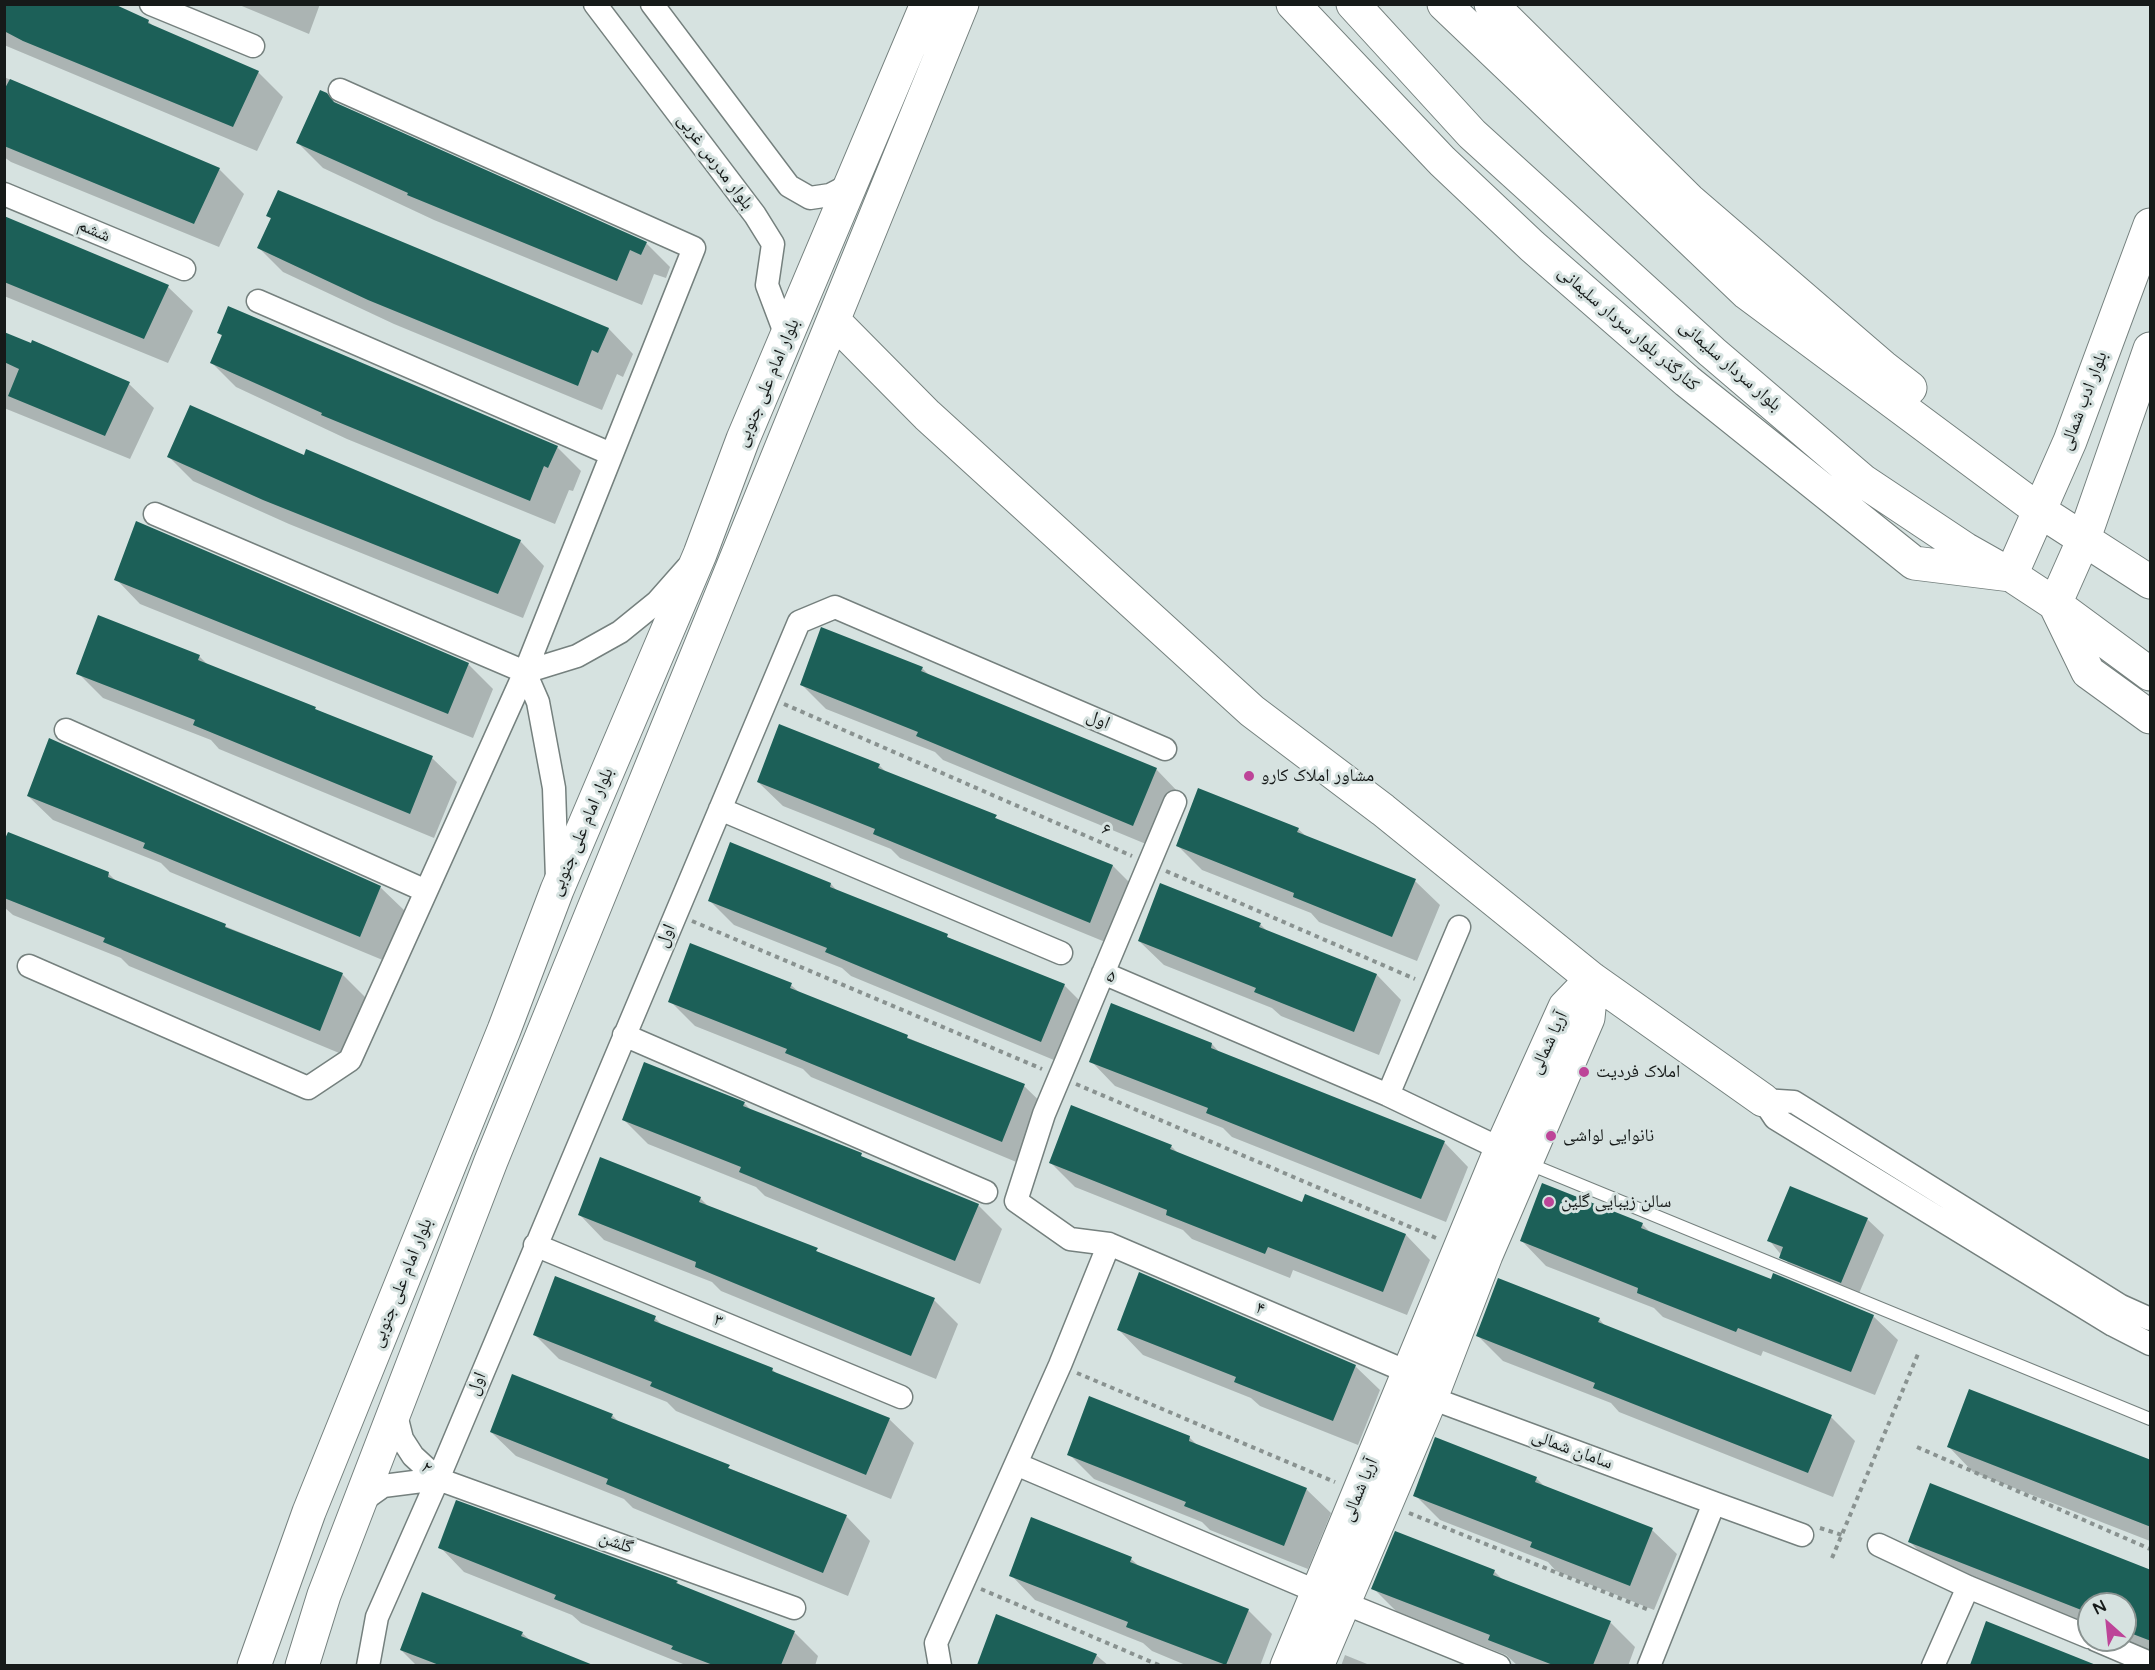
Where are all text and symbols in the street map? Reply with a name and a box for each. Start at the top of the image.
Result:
street label: بلوار مدرس غربی [672,110,758,214]
street label: ششم [74,215,114,247]
street label: کنارگذر بلوار سردار سلیمانی [1553,262,1703,396]
street label: بلوار امام علی جنوبی [731,316,805,450]
street label: بلوار سردار سلیمانی [1675,316,1785,416]
street label: بلوار ادب شمالی [2055,349,2113,453]
street label: اول [1083,705,1113,735]
street label: بلوار امام علی جنوبی [545,765,619,899]
place label: مشاور املاک کارو [1261,765,1374,787]
marker: مشاور املاک کارو [1242,769,1256,783]
street label: ۶ [1098,818,1114,842]
street label: اول [651,921,681,951]
street label: ۵ [1103,965,1119,989]
street label: آریا شمالی [1525,1008,1573,1078]
place label: املاک فردیت [1596,1061,1680,1083]
marker: املاک فردیت [1577,1065,1591,1079]
place label: نانوایی لواشی [1563,1125,1654,1147]
marker: نانوایی لواشی [1544,1129,1558,1143]
place label: سالن زیبایی گلین [1561,1191,1671,1213]
marker: سالن زیبایی گلین [1542,1195,1556,1209]
street label: بلوار امام علی جنوبی [366,1215,438,1351]
street label: ۴ [1252,1297,1268,1321]
street label: ۳ [710,1309,726,1333]
street label: اول [463,1369,491,1399]
street label: سامان شمالی [1529,1425,1615,1475]
street label: آریا شمالی [1337,1455,1383,1525]
street label: ۲ [416,1457,436,1479]
street label: گلشن [596,1527,636,1559]
north arrow [2077,1592,2137,1652]
text: N [2089,1596,2110,1620]

